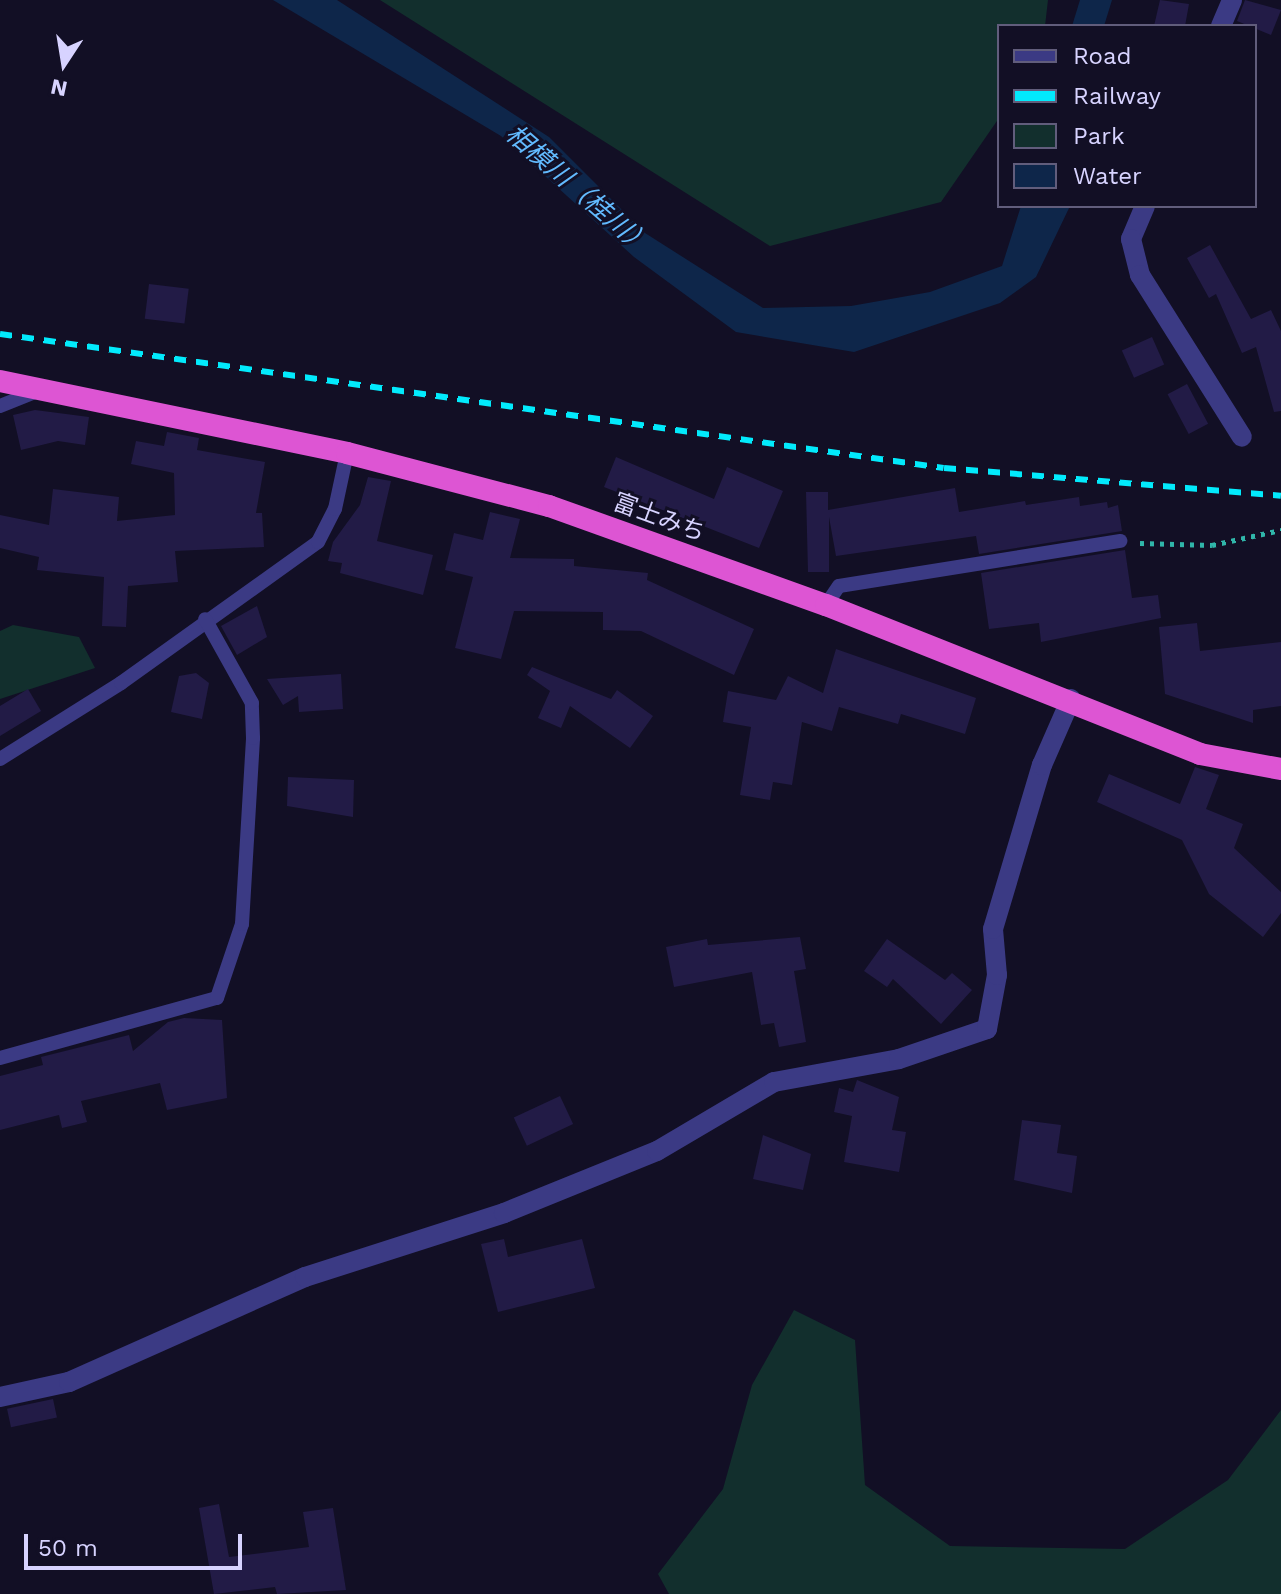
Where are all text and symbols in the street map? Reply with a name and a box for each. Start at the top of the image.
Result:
north arrow [24,24,104,104]
legend [997,24,1257,208]
text: Road [1073,42,1132,70]
text: N [48,74,69,102]
text: Railway [1073,82,1161,110]
water label: 相模川（桂川） [499,119,657,261]
text: Park [1073,122,1125,150]
text: Water [1073,162,1142,190]
street label: 富士みち [609,488,709,548]
scale bar [28,1518,246,1568]
text: 50 m [38,1534,98,1562]

